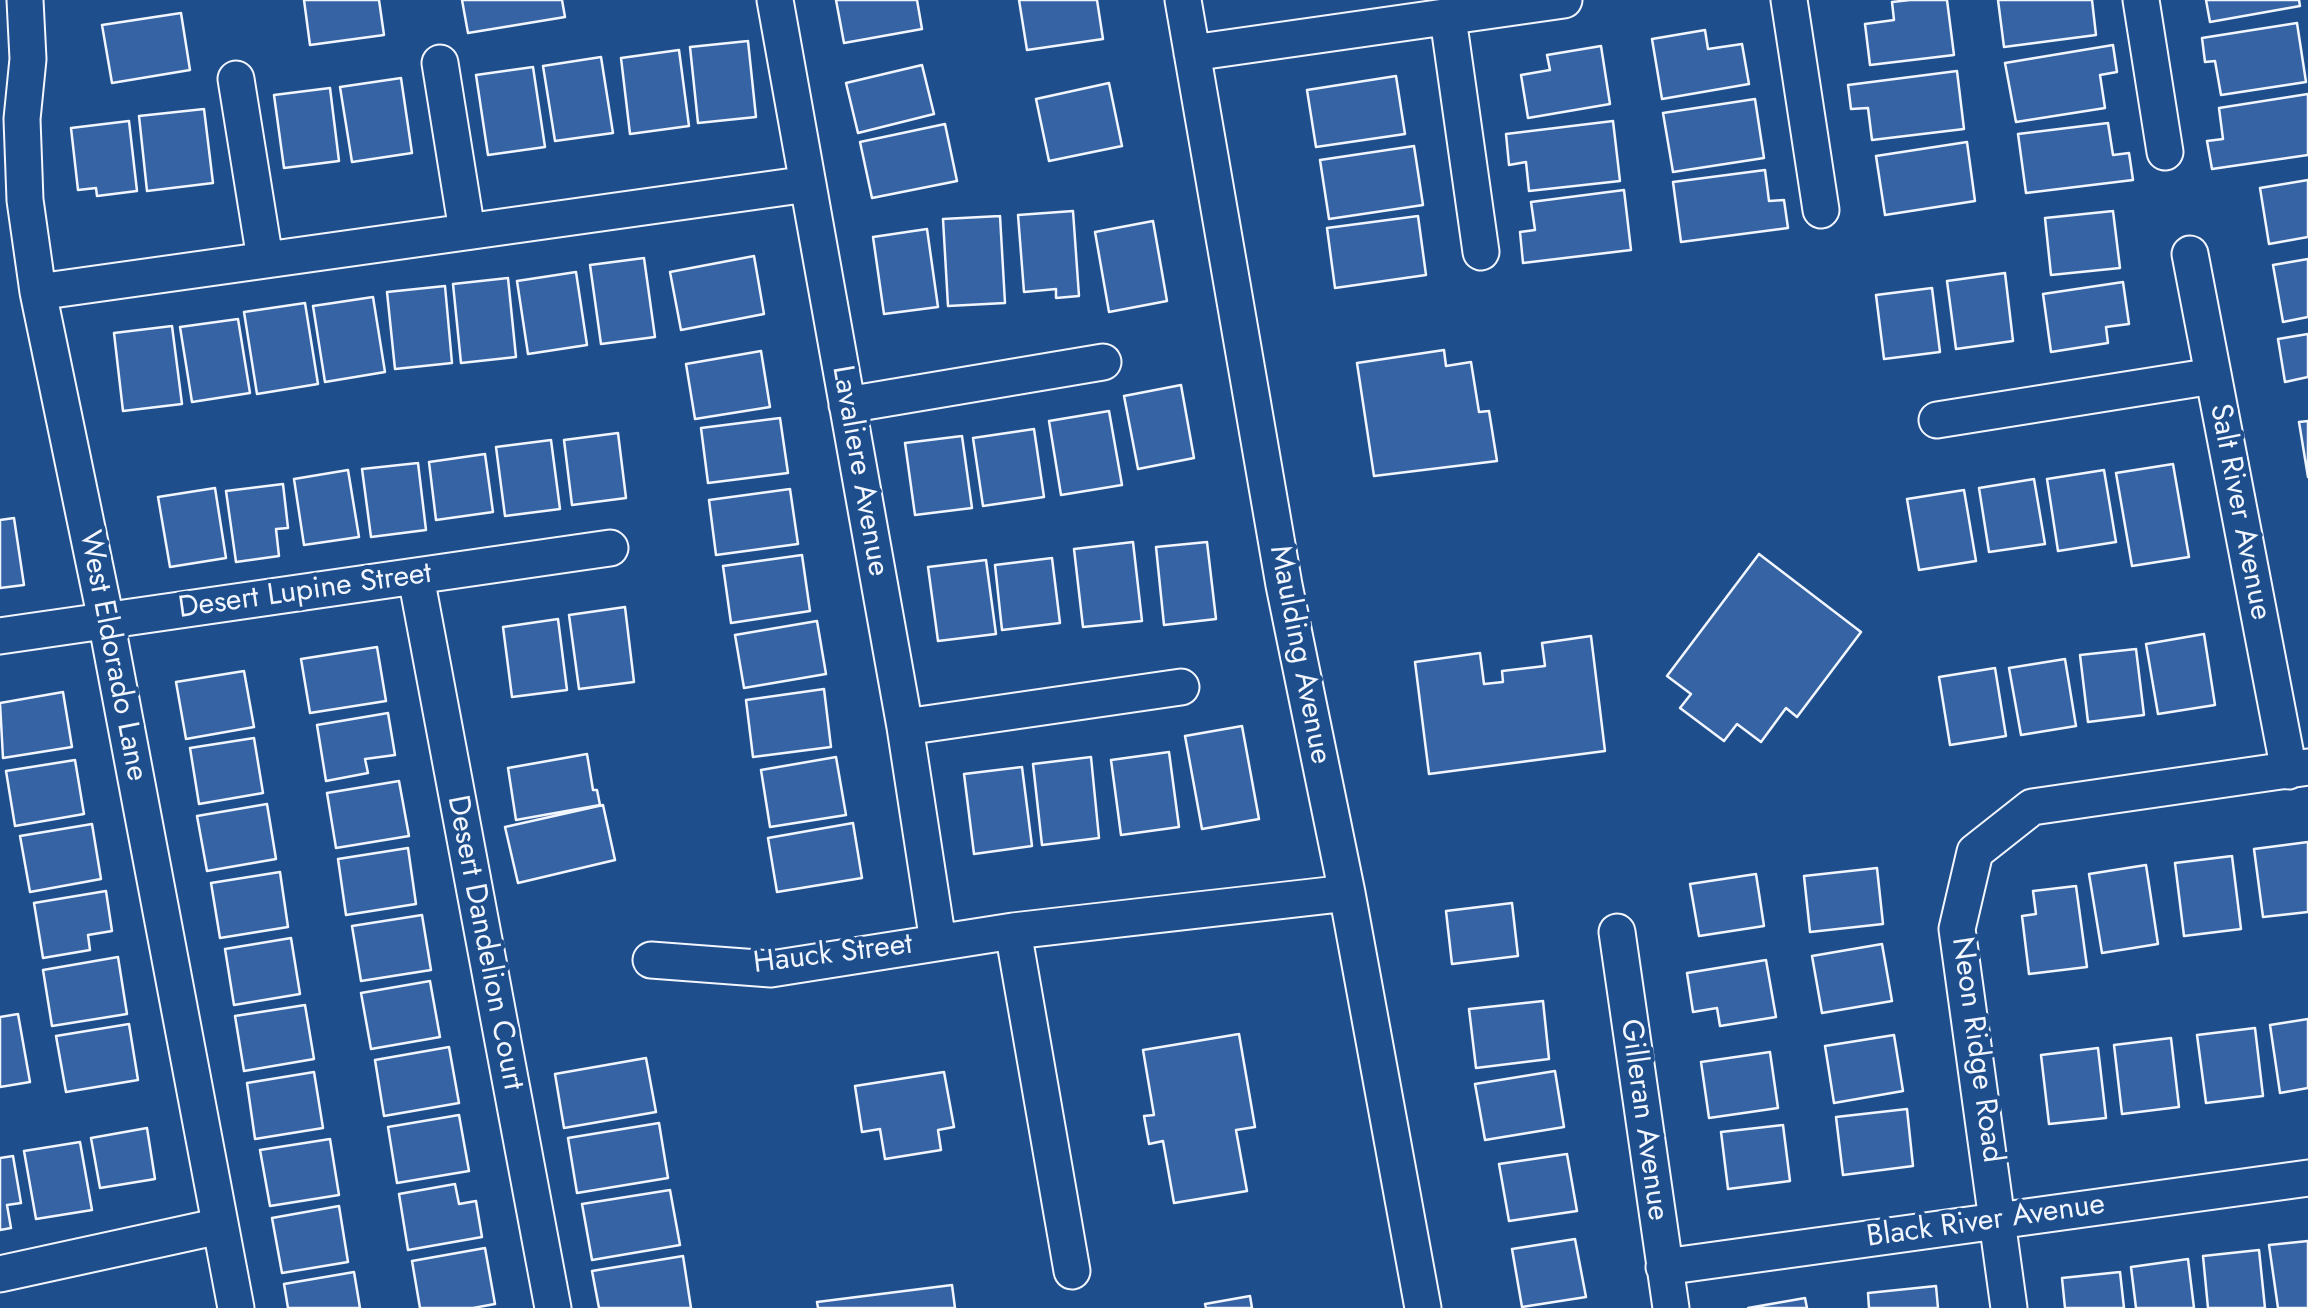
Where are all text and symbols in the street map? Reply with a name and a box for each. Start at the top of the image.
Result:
street label: Lavaliere Avenue [823,363,895,579]
street label: Salt River Avenue [2200,401,2278,623]
street label: West Eldorado Lane [70,528,154,784]
street label: Maulding Avenue [1260,543,1338,767]
street label: Desert Lupine Street [176,556,434,628]
street label: Desert Dandelion Court [438,793,530,1093]
street label: Hauck Street [752,927,914,983]
street label: Neon Ridge Road [1942,935,2010,1165]
street label: Gilleran Avenue [1611,1017,1675,1223]
street label: Black River Avenue [1865,1187,2107,1257]

